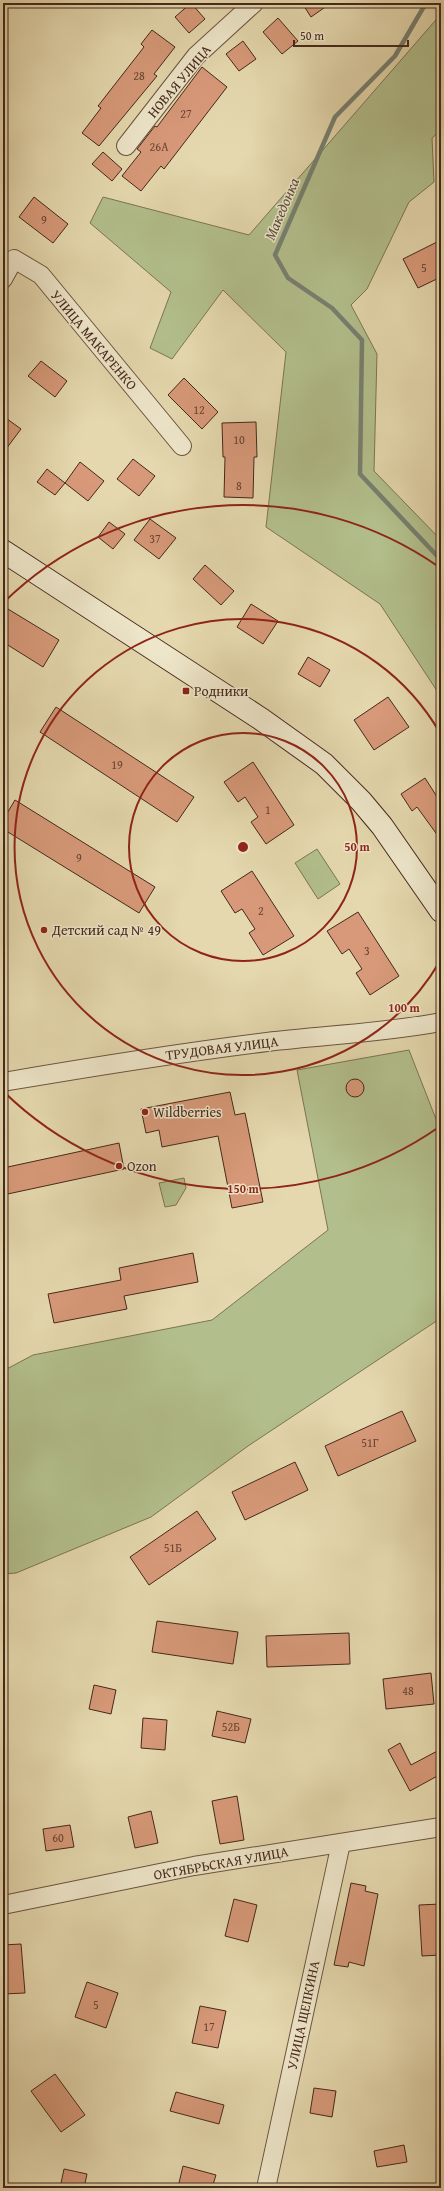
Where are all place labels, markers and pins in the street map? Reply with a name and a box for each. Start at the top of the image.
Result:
place label: Родники [194,681,248,701]
marker: Родники [181,686,191,696]
centre of rings [236,840,250,854]
place label: Детский сад № 49 [51,920,161,940]
marker: Детский сад № 49 [39,925,49,935]
place label: Wildberries [153,1102,222,1122]
marker: Wildberries [140,1107,150,1117]
place label: Ozon [127,1156,157,1176]
marker: Ozon [114,1161,124,1171]

